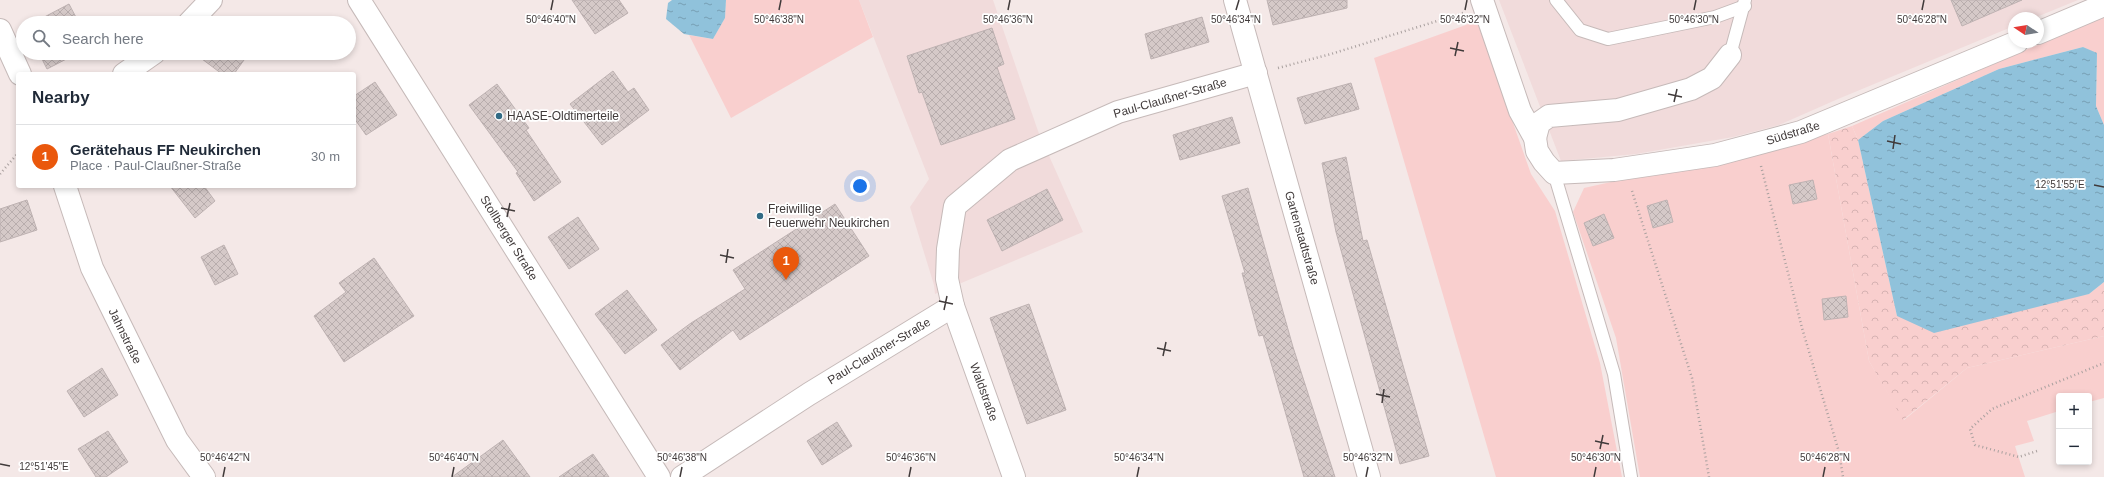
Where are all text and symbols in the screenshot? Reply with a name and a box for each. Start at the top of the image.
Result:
north arrow [2008,12,2044,48]
text: 50°46'40"N [526,14,576,25]
text: 50°46'38"N [754,14,804,25]
text: 50°46'36"N [983,14,1033,25]
text: 50°46'34"N [1211,14,1261,25]
text: 50°46'32"N [1440,14,1490,25]
text: 50°46'30"N [1669,14,1719,25]
text: 50°46'28"N [1897,14,1947,25]
search box [16,16,356,60]
icon: search [30,27,52,49]
text: Search here [62,30,144,47]
street label: Paul-Claußner-Straße [1112,75,1229,121]
text: Nearby [32,88,90,107]
place label: HAASE-Oldtimerteile [507,109,619,123]
marker: HAASE-Oldtimerteile [494,111,504,121]
street label: Südstraße [1764,118,1822,148]
text: Gerätehaus FF Neukirchen [70,141,261,158]
text: 1 [41,149,49,164]
text: 30 m [311,149,340,164]
text: Place · Paul-Claußner-Straße [70,158,241,173]
your location [850,176,870,196]
text: 12°51'55"E [2035,179,2085,190]
street label: Gartenstadtstraße [1282,190,1322,287]
street label: Stollberger Straße [477,193,541,283]
place label: Freiwillige Feuerwehr Neukirchen [768,202,889,230]
marker: Freiwillige Feuerwehr Neukirchen [755,211,765,221]
pin: 1 [773,247,799,280]
street label: Jahnstraße [106,306,145,366]
street label: Paul-Claußner-Straße [825,315,933,387]
street label: Waldstraße [967,361,1001,423]
map controls [2056,393,2092,465]
button: + [2056,393,2092,429]
button: − [2056,429,2092,465]
text: 50°46'42"N [200,452,250,463]
text: 50°46'40"N [429,452,479,463]
text: 50°46'38"N [657,452,707,463]
text: 50°46'36"N [886,452,936,463]
text: 50°46'34"N [1114,452,1164,463]
text: 50°46'32"N [1343,452,1393,463]
text: 50°46'30"N [1571,452,1621,463]
text: 50°46'28"N [1800,452,1850,463]
text: 12°51'45"E [19,461,69,472]

